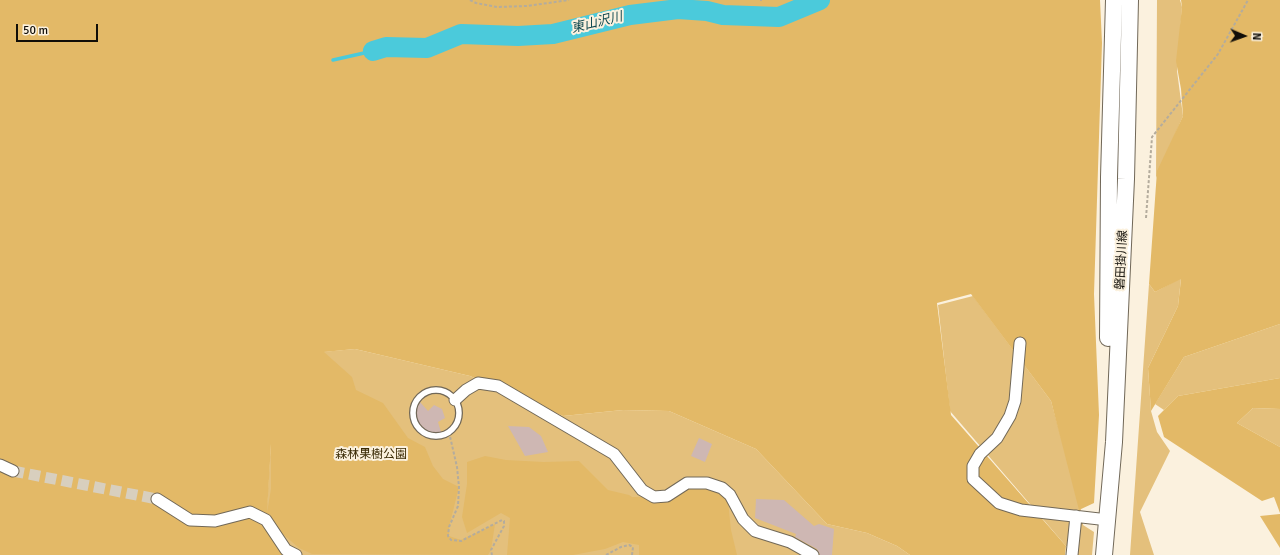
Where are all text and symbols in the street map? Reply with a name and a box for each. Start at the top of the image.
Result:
water label: 東山沢川 [570,9,624,37]
scale bar [18,16,100,42]
north arrow [1224,16,1264,56]
text: 50 m [23,23,48,38]
text: N [1250,32,1263,40]
street label: 磐田掛川線 [1113,230,1131,290]
park label: 森林果樹公園 [335,448,407,462]

